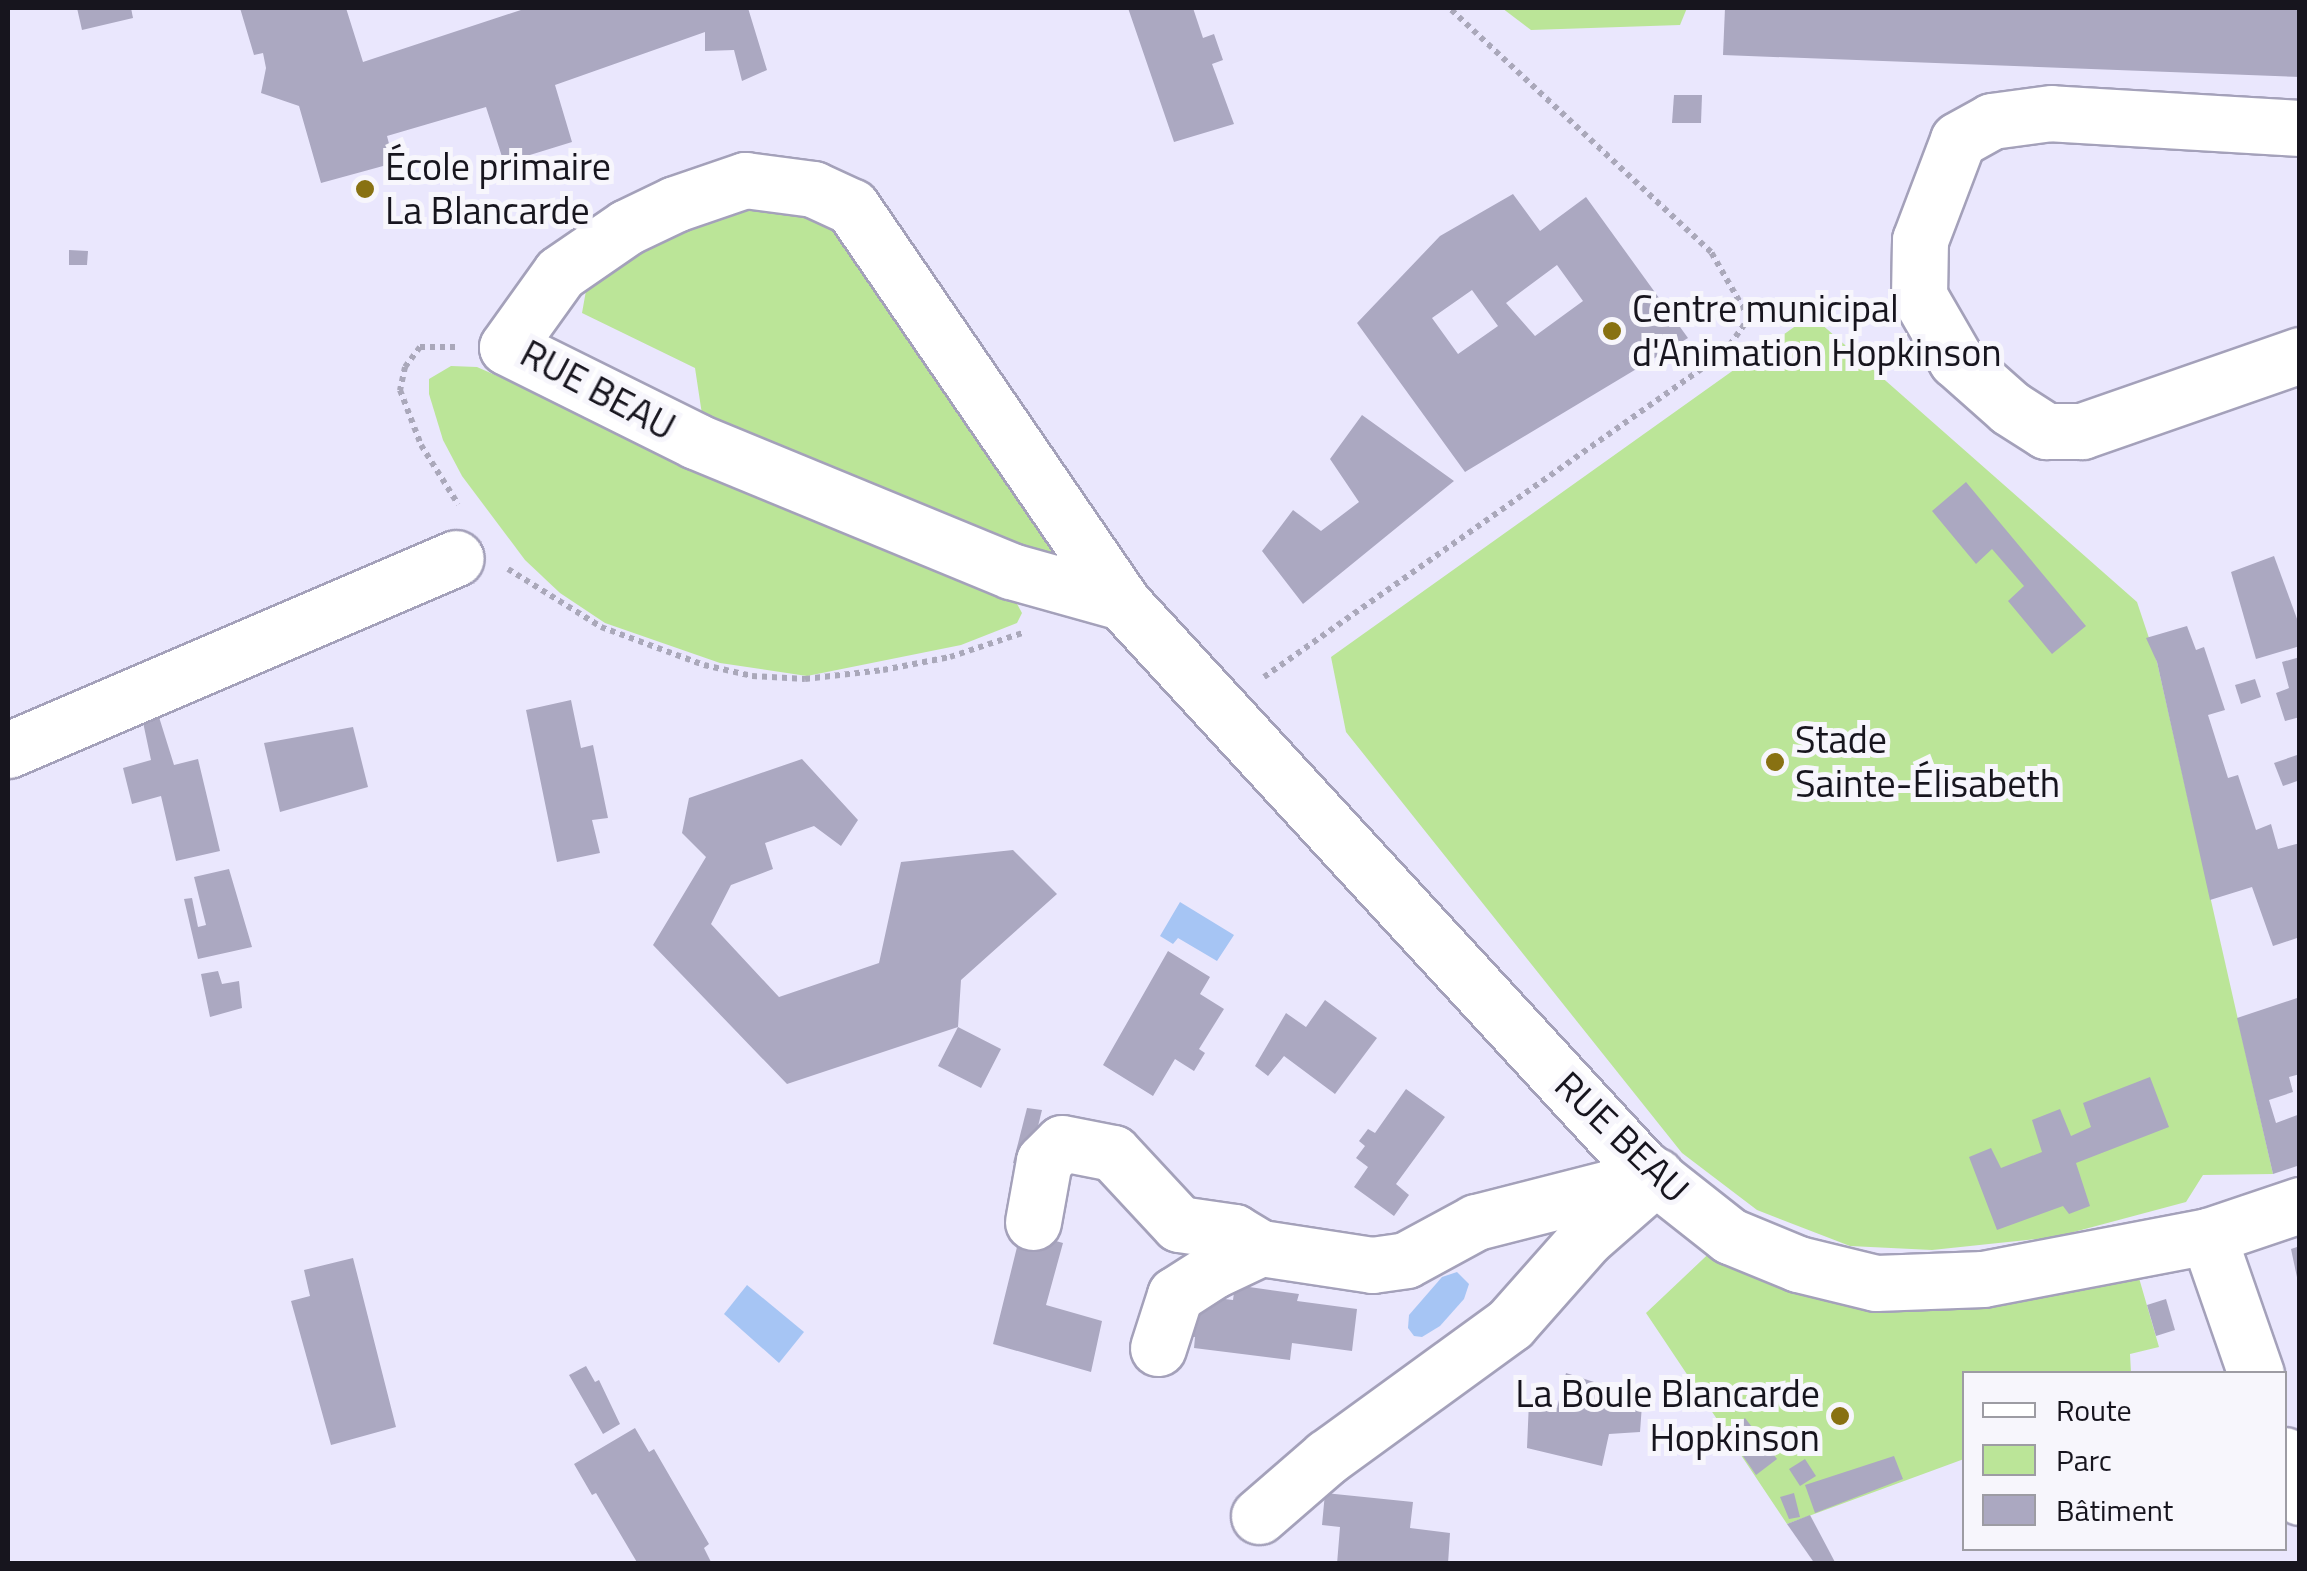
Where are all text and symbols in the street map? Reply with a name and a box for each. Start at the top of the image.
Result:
place label: École primaire La Blancarde [385,144,611,233]
marker: École primaire La Blancarde [354,178,376,200]
place label: Centre municipal d'Animation Hopkinson [1632,286,2002,376]
marker: Centre municipal d'Animation Hopkinson [1601,320,1623,342]
street label: RUE BEAU [513,330,683,450]
place label: Stade Sainte-Élisabeth [1795,717,2060,806]
marker: Stade Sainte-Élisabeth [1764,751,1786,773]
street label: RUE BEAU [1546,1062,1698,1212]
place label: La Boule Blancarde Hopkinson [1515,1371,1820,1460]
legend [1962,1371,2287,1551]
text: Route [2056,1387,2132,1433]
marker: La Boule Blancarde Hopkinson [1829,1405,1851,1427]
text: Parc [2056,1437,2112,1483]
text: Bâtiment [2056,1487,2173,1533]

